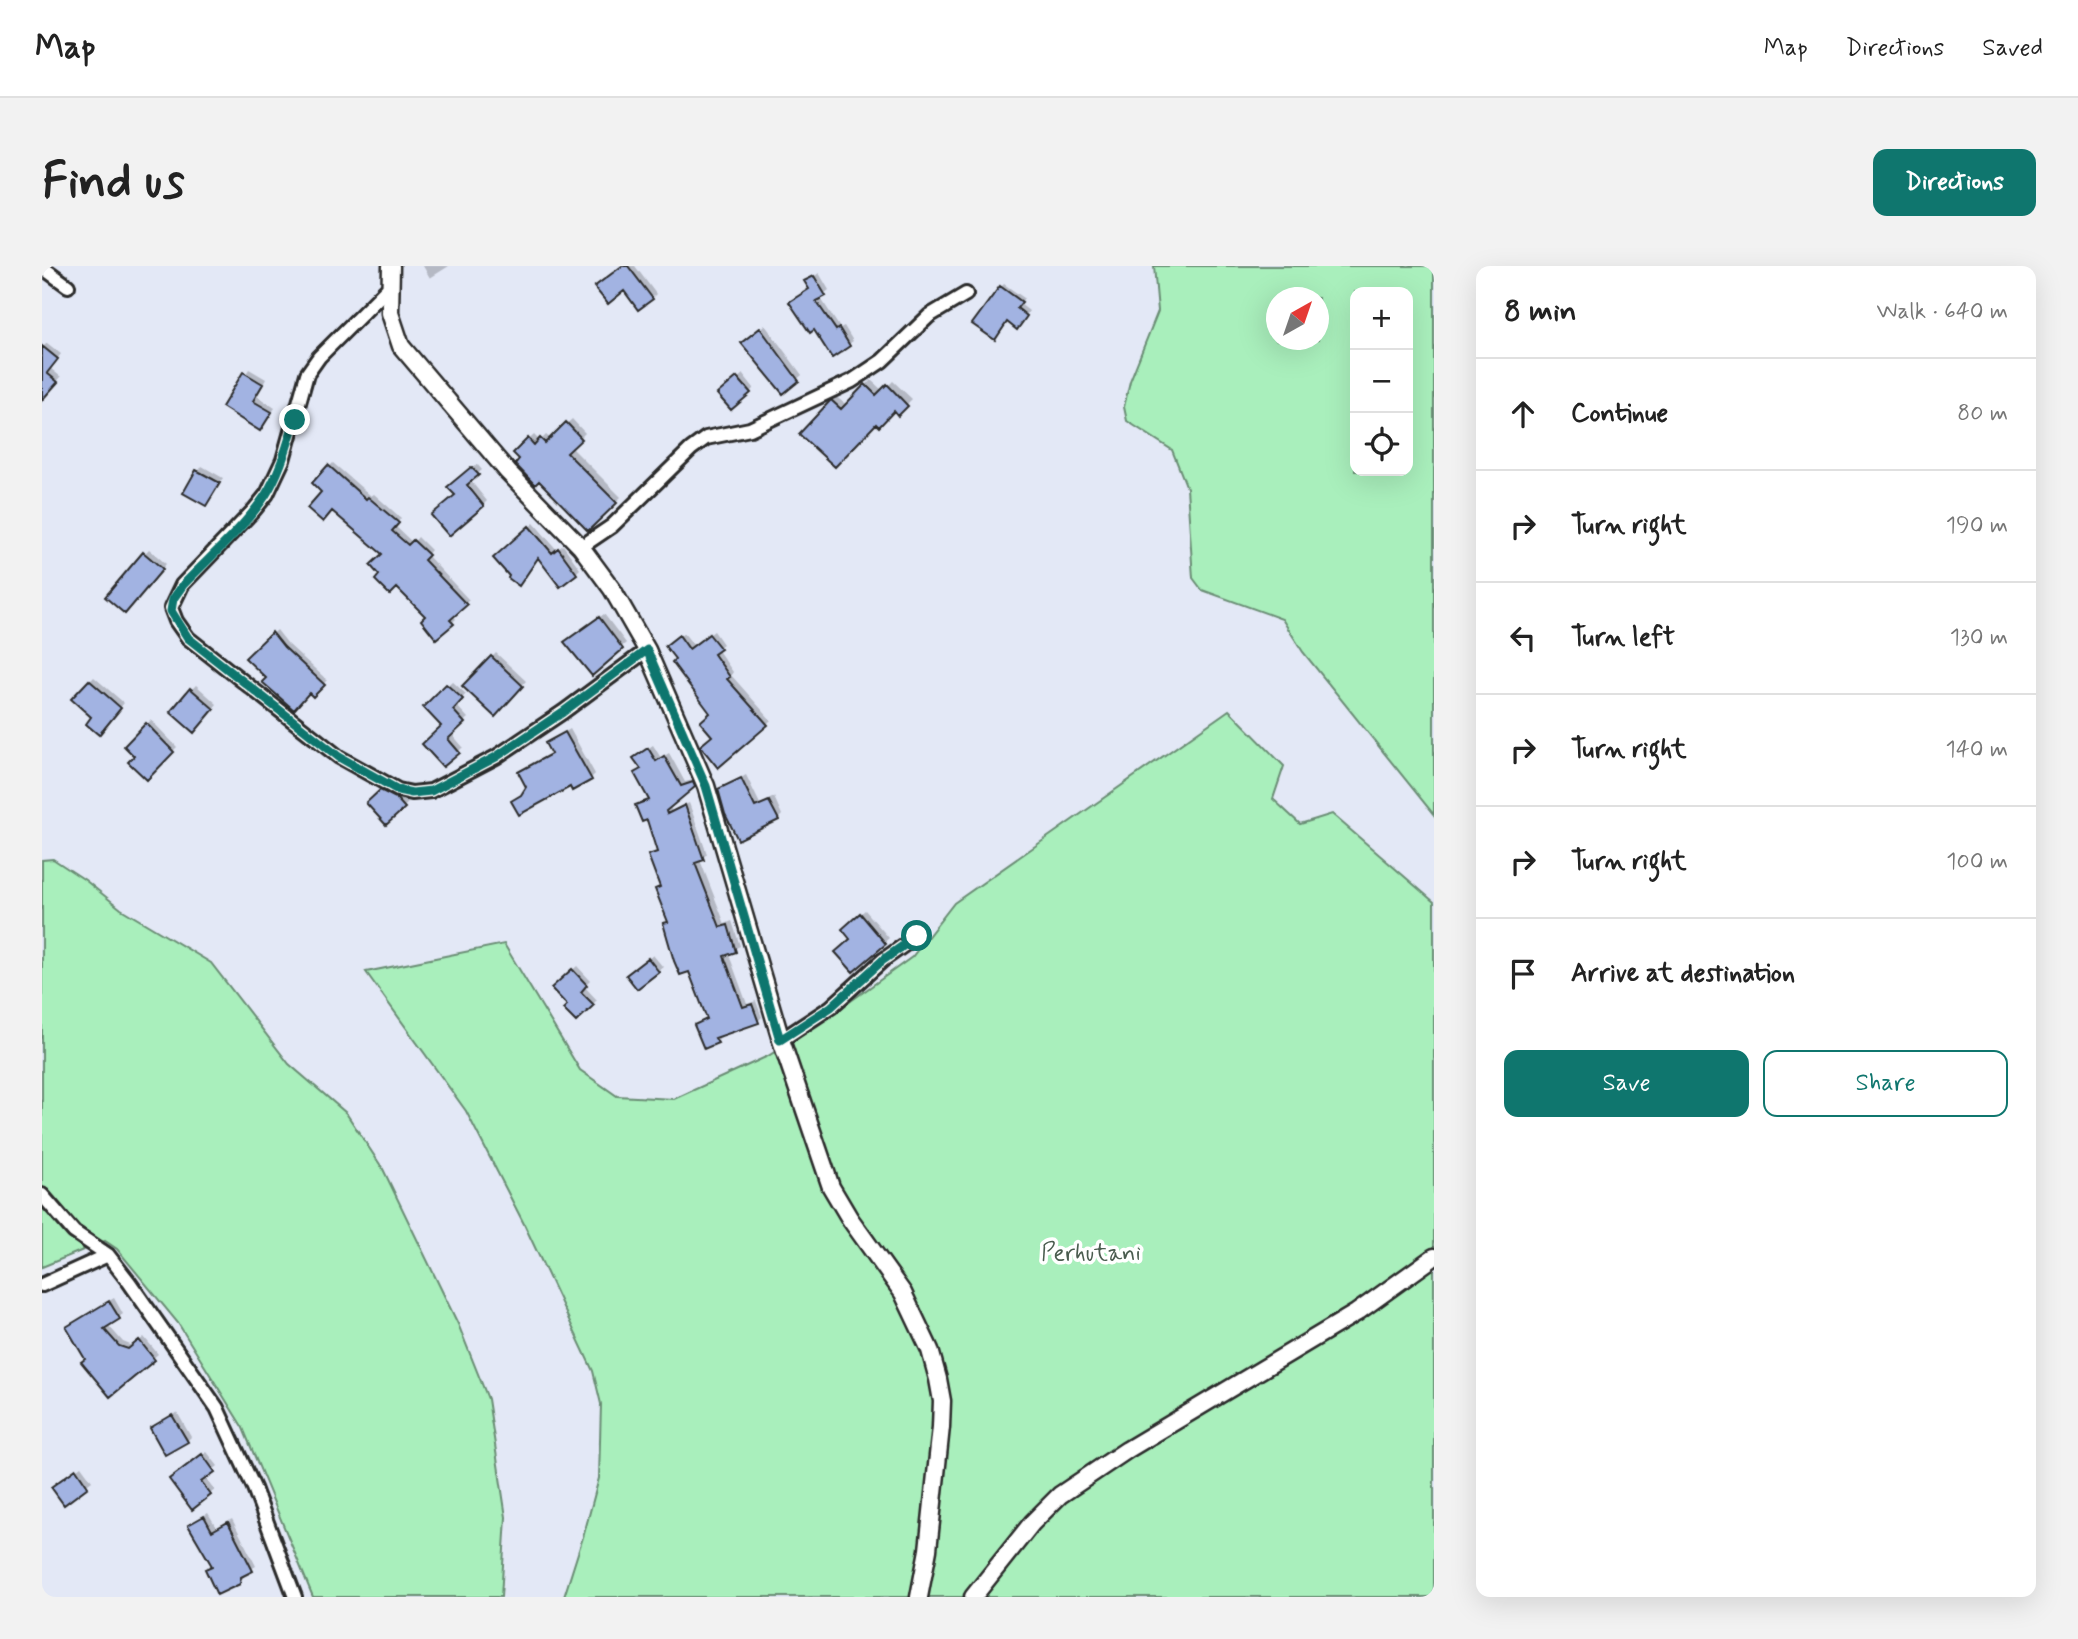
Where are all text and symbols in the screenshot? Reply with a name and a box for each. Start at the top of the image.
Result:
text: Map [35,26,95,70]
text: Map [1764,33,1808,64]
text: Directions [1846,33,1944,64]
text: Saved [1982,33,2043,64]
button: Directions [1873,149,2036,216]
text: Find us [42,150,185,215]
north arrow [1266,287,1329,350]
map controls [1350,287,1413,476]
button: + [1350,287,1413,350]
text: 8 min [1504,292,1577,331]
text: Walk · 640 m [1877,297,2008,327]
button: − [1350,350,1413,413]
icon: ahead [1504,395,1542,433]
text: Continue [1571,397,1668,431]
text: 80 m [1957,399,2008,429]
route end [279,404,310,435]
button: locate [1350,413,1413,476]
icon: right [1504,507,1542,545]
text: Turn right [1571,509,1687,543]
text: 190 m [1946,511,2008,541]
icon: left [1504,619,1542,657]
text: Turn left [1571,621,1675,655]
text: 130 m [1950,623,2008,653]
icon: right [1504,731,1542,769]
text: Turn right [1571,733,1687,767]
text: 140 m [1945,735,2008,765]
icon: right [1504,843,1542,881]
text: Turn right [1571,845,1687,879]
text: 100 m [1946,847,2008,877]
route start [901,920,932,951]
icon: arrive [1504,955,1542,993]
text: Arrive at destination [1571,957,1795,991]
button: Save [1504,1050,1749,1117]
button: Share [1763,1050,2008,1117]
park label: Perhutani [1041,1238,1141,1269]

